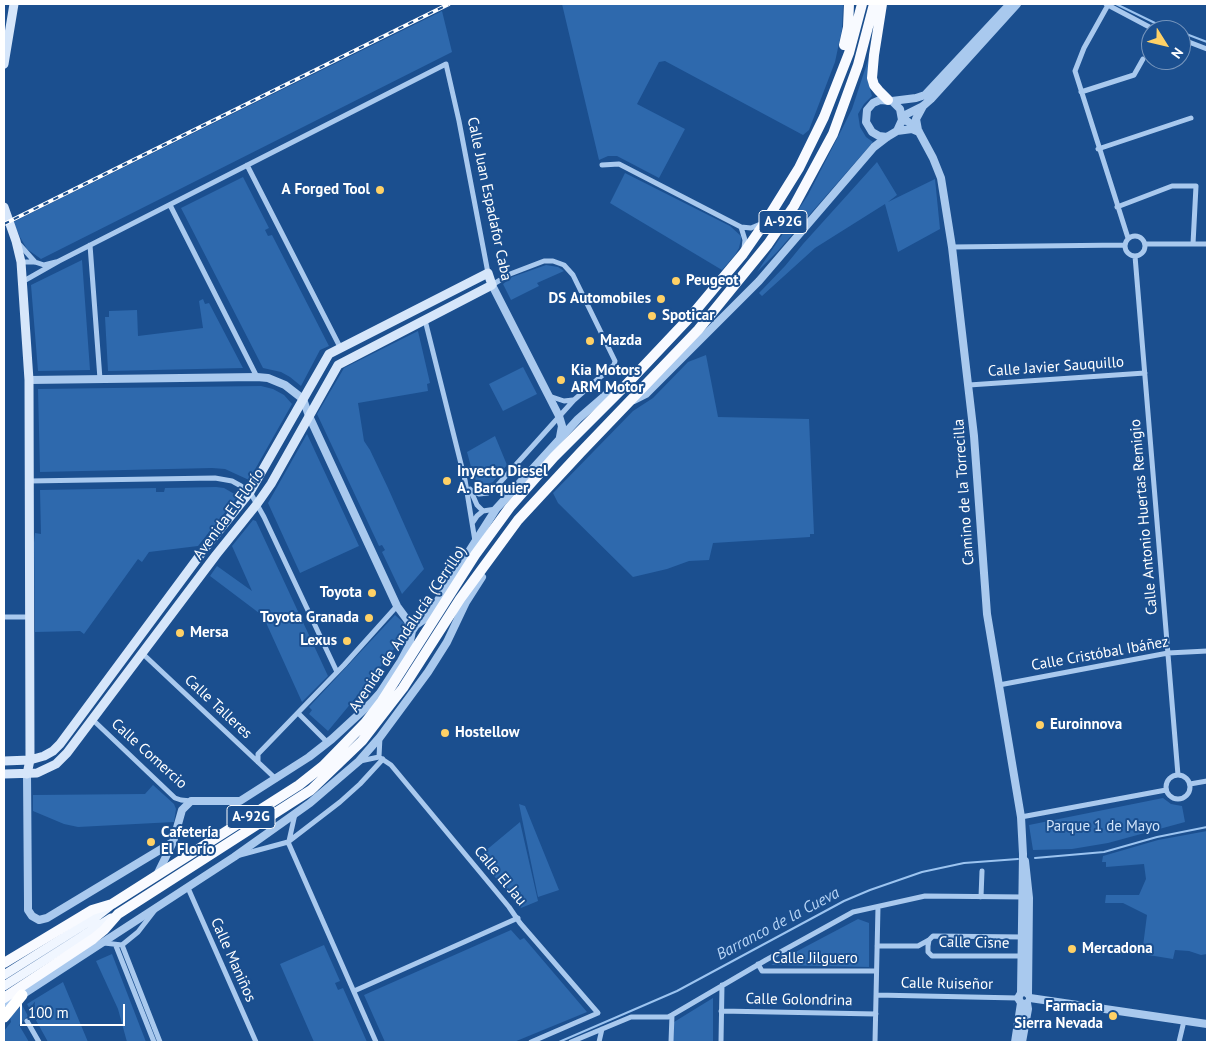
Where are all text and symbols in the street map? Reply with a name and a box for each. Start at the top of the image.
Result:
north arrow [1141,20,1191,70]
text: N [1167,44,1187,62]
street label: Calle Juan Espadafor Caba [463,116,515,282]
place label: A Forged Tool [282,181,370,199]
marker: A Forged Tool [374,184,386,196]
road number: A-92G [759,210,807,233]
place label: Peugeot [686,272,739,290]
marker: Peugeot [670,275,682,287]
place label: DS Automobiles [549,290,651,308]
marker: DS Automobiles [655,293,667,305]
place label: Spoticar [662,307,715,325]
marker: Spoticar [646,310,658,322]
place label: Mazda [600,332,642,350]
marker: Mazda [584,335,596,347]
street label: Calle Javier Sauquillo [987,353,1125,381]
place label: Kia Motors ARM Motor [571,362,643,397]
marker: Kia Motors ARM Motor [555,374,567,386]
street label: Camino de la Torrecilla [950,418,978,566]
street label: Calle Antonio Huertas Remigio [1126,418,1162,616]
place label: Inyecto Diesel A. Barquier [457,463,547,498]
street label: Avenida El Florío [190,465,268,563]
marker: Inyecto Diesel A. Barquier [441,475,453,487]
street label: Avenida de Andalucía (Cerrillo) [346,542,470,716]
place label: Toyota [320,584,362,602]
marker: Toyota [366,587,378,599]
place label: Toyota Granada [260,609,359,627]
marker: Toyota Granada [363,612,375,624]
place label: Mersa [190,624,229,642]
marker: Mersa [174,627,186,639]
place label: Lexus [300,632,337,650]
street label: Calle Cristóbal Ibáñez [1030,633,1170,675]
marker: Lexus [341,635,353,647]
street label: Calle Talleres [181,671,255,743]
street label: Calle Comercio [107,715,191,793]
place label: Euroinnova [1050,716,1122,734]
marker: Euroinnova [1034,719,1046,731]
place label: Hostellow [455,724,519,742]
marker: Hostellow [439,727,451,739]
road number: A-92G [227,806,275,829]
park label: Parque 1 de Mayo [1046,818,1160,836]
place label: Cafetería El Florío [161,824,219,859]
marker: Cafetería El Florío [145,836,157,848]
street label: Calle El Jau [470,842,530,910]
water label: Barranco de la Cueva [713,883,843,965]
street label: Calle Maniños [206,915,260,1005]
street label: Calle Cisne [938,933,1010,953]
place label: Mercadona [1082,940,1153,958]
marker: Mercadona [1066,943,1078,955]
street label: Calle Jilguero [772,950,858,968]
street label: Calle Ruiseñor [901,974,993,994]
street label: Calle Golondrina [745,990,853,1010]
scale bar [22,994,128,1026]
place label: Farmacia Sierra Nevada [1014,998,1103,1033]
text: 100 m [28,1003,69,1022]
marker: Farmacia Sierra Nevada [1107,1010,1119,1022]

